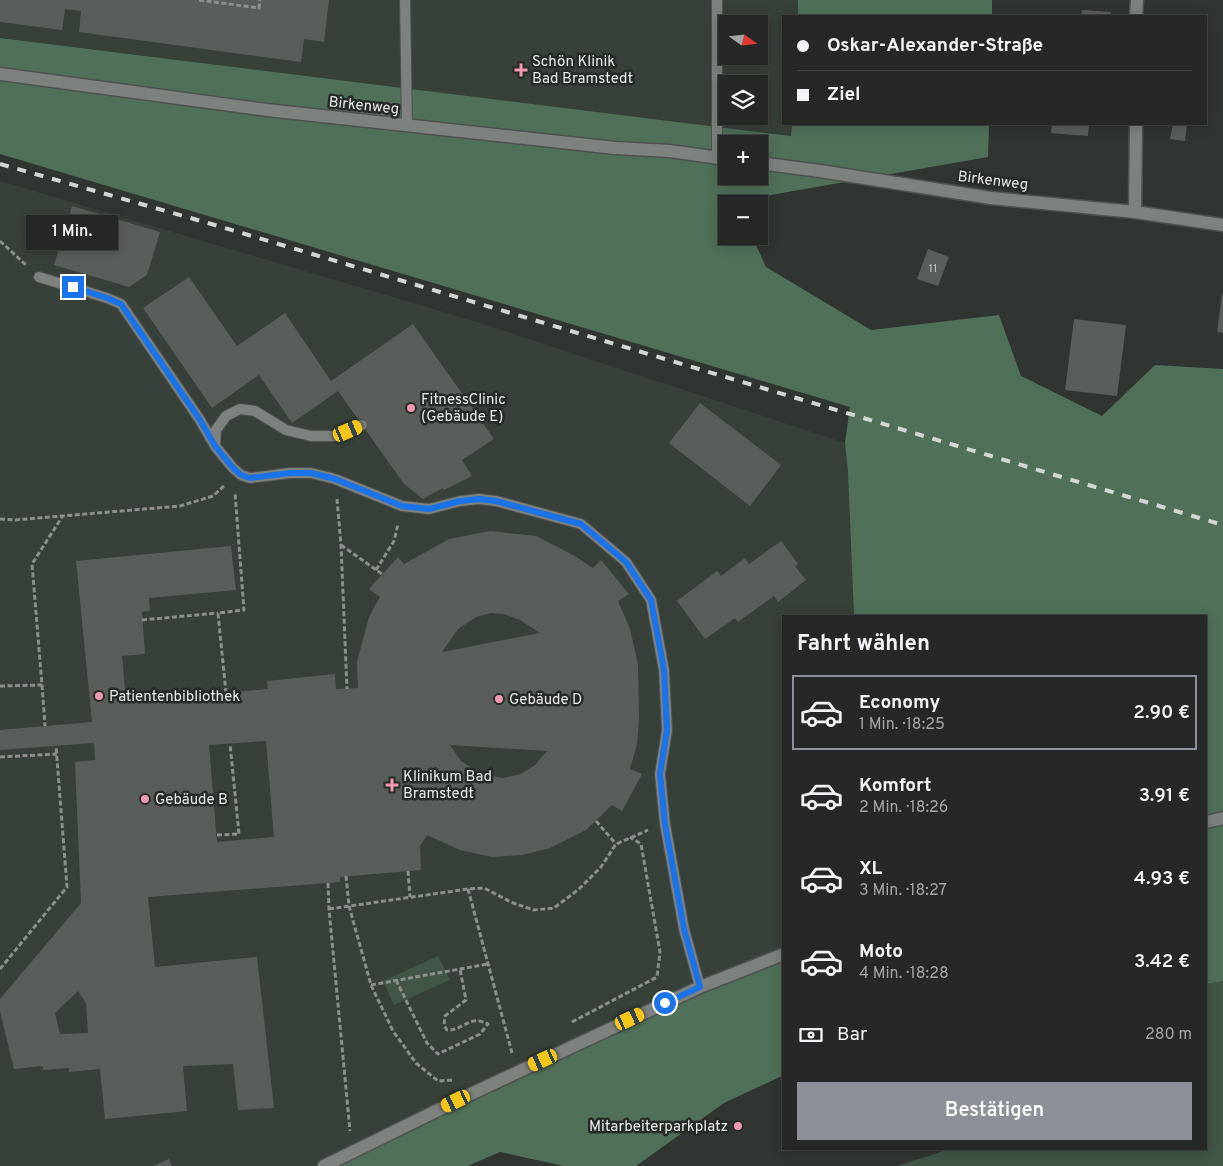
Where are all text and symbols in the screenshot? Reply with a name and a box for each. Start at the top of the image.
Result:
north arrow [718,15,768,65]
map controls [718,15,768,245]
text: Oskar-Alexander-Straße [827,34,1043,58]
place label: Schön Klinik Bad Bramstedt [532,53,633,89]
marker: Schön Klinik Bad Bramstedt [514,63,528,77]
button: layers [718,75,768,125]
text: Ziel [827,83,861,107]
street label: Birkenweg [328,93,400,120]
button: + [718,135,768,185]
street label: Birkenweg [957,168,1029,195]
button: − [718,195,768,245]
callout: 1 Min. [27,214,119,250]
text: 1 Min. [52,222,92,242]
house number: 11 [929,261,937,277]
route end [62,276,84,298]
place label: FitnessClinic (Gebäude E) [421,391,506,427]
marker: FitnessClinic (Gebäude E) [405,402,417,414]
car [331,418,364,444]
text: Fahrt wählen [797,631,930,658]
place label: Patientenbibliothek [109,688,240,707]
marker: Patientenbibliothek [93,690,105,702]
icon: car [799,690,844,735]
place label: Gebäude D [509,691,582,710]
text: Economy [859,691,940,715]
marker: Gebäude D [493,693,505,705]
text: 2.90 € [1133,701,1190,725]
text: 1 Min. · 18:25 [859,715,945,735]
place label: Klinikum Bad Bramstedt [403,768,492,804]
icon: car [799,773,844,818]
text: Komfort [859,774,931,798]
marker: Klinikum Bad Bramstedt [385,778,399,792]
text: 3.91 € [1139,784,1190,808]
place label: Gebäude B [155,791,228,810]
marker: Gebäude B [139,793,151,805]
text: 2 Min. · 18:26 [859,798,948,818]
icon: car [799,856,844,901]
text: XL [859,857,882,881]
text: 4.93 € [1134,867,1190,891]
text: 3 Min. · 18:27 [859,881,947,901]
icon: car [799,939,844,984]
text: Moto [859,940,903,964]
text: 3.42 € [1134,950,1190,974]
text: 4 Min. · 18:28 [859,964,949,984]
route start [654,992,676,1014]
car [613,1006,646,1032]
icon: cash [797,1021,825,1049]
text: Bar [837,1023,867,1047]
text: 280 m [1145,1025,1192,1045]
car [526,1047,559,1073]
button: Bestätigen [797,1082,1192,1140]
car [439,1088,472,1114]
place label: Mitarbeiterparkplatz [589,1118,728,1137]
marker: Mitarbeiterparkplatz [732,1120,744,1132]

